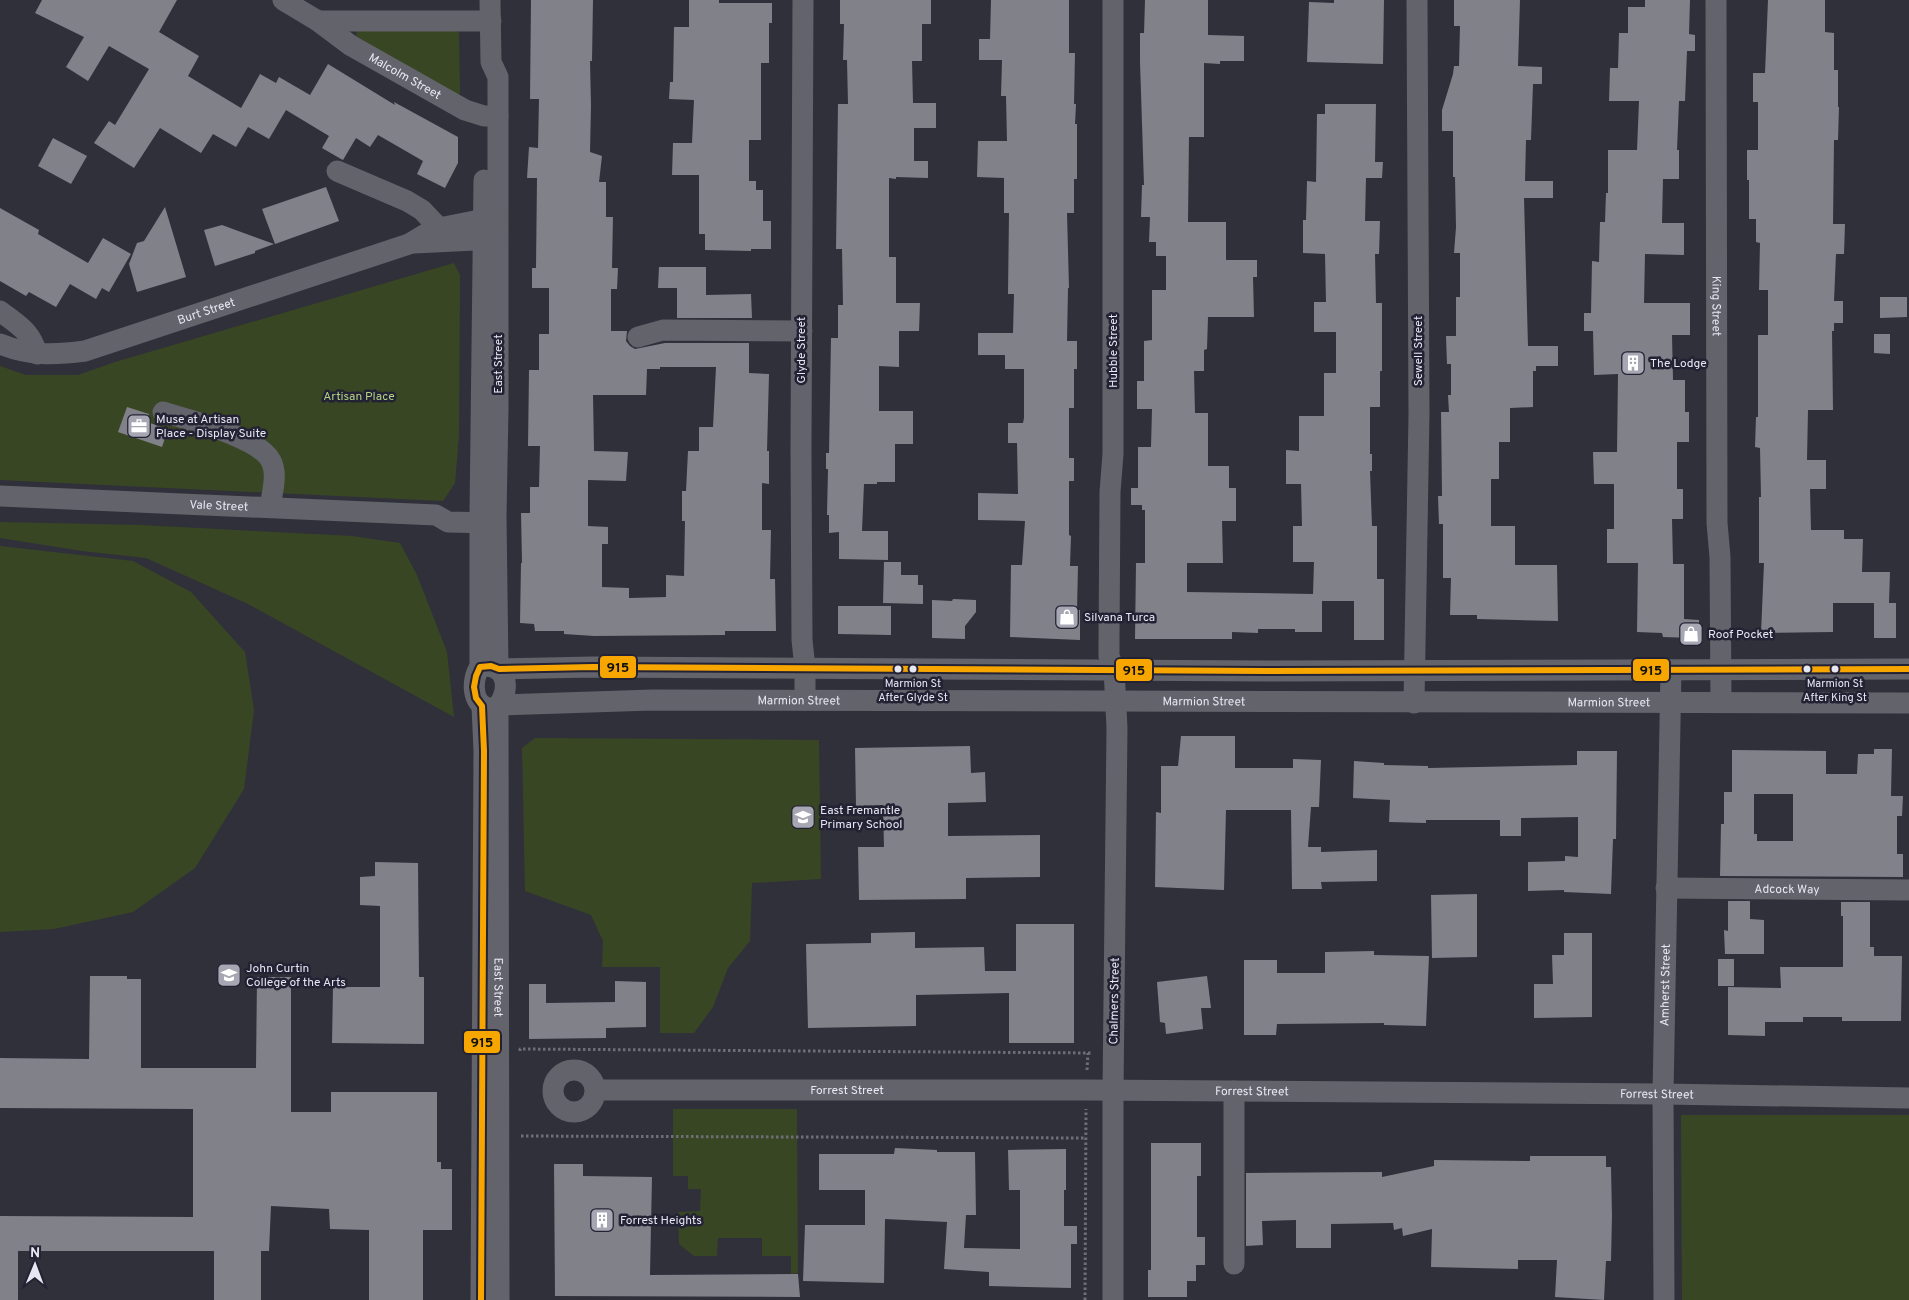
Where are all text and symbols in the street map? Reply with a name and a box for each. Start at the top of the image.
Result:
street label: Malcolm Street [365,50,444,104]
street label: King Street [1708,276,1724,336]
street label: Burt Street [175,295,238,329]
street label: Hubble Street [1106,314,1122,388]
street label: Sewell Street [1411,316,1427,386]
street label: Glyde Street [794,317,810,383]
street label: East Street [491,334,507,394]
building icon: The Lodge [1620,350,1646,376]
place label: The Lodge [1650,356,1707,372]
park label: Artisan Place [323,389,395,405]
place label: Muse at Artisan Place - Display Suite [156,412,266,442]
office icon: Muse at Artisan Place - Display Suite [126,413,152,439]
street label: Vale Street [189,497,248,516]
shop icon: Silvana Turca [1054,604,1080,630]
place label: Silvana Turca [1084,610,1155,626]
shop icon: Roof Pocket [1678,621,1704,647]
place label: Roof Pocket [1708,627,1773,643]
line badge: 915 [599,655,637,679]
line badge: 915 [1115,658,1153,682]
line badge: 915 [1632,658,1670,682]
text: 915 [607,660,629,677]
text: 915 [1123,663,1145,680]
text: 915 [1640,663,1662,680]
unlabelled marker [893,664,903,674]
marker: Marmion St After Glyde St [908,664,918,674]
unlabelled marker [1802,664,1812,674]
marker: Marmion St After King St [1830,664,1840,674]
place label: Marmion St After Glyde St [878,677,948,705]
place label: Marmion St After King St [1803,677,1867,705]
street label: Marmion Street [757,693,840,709]
street label: Marmion Street [1162,694,1245,710]
street label: Marmion Street [1567,695,1650,711]
place label: East Fremantle Primary School [820,803,903,833]
school or university icon: East Fremantle Primary School [790,804,816,830]
street label: Adcock Way [1754,882,1820,898]
street label: Amherst Street [1657,944,1675,1026]
street label: Chalmers Street [1106,957,1124,1045]
street label: East Street [489,958,506,1017]
place label: John Curtin College of the Arts [246,961,346,991]
school or university icon: John Curtin College of the Arts [216,962,242,988]
line badge: 915 [463,1030,501,1054]
text: 915 [471,1035,493,1052]
street label: Forrest Street [810,1083,884,1099]
street label: Forrest Street [1215,1084,1289,1100]
street label: Forrest Street [1620,1087,1694,1104]
building icon: Forrest Heights [589,1207,615,1233]
place label: Forrest Heights [620,1213,702,1229]
north arrow [10,1240,60,1290]
text: N [30,1245,40,1262]

